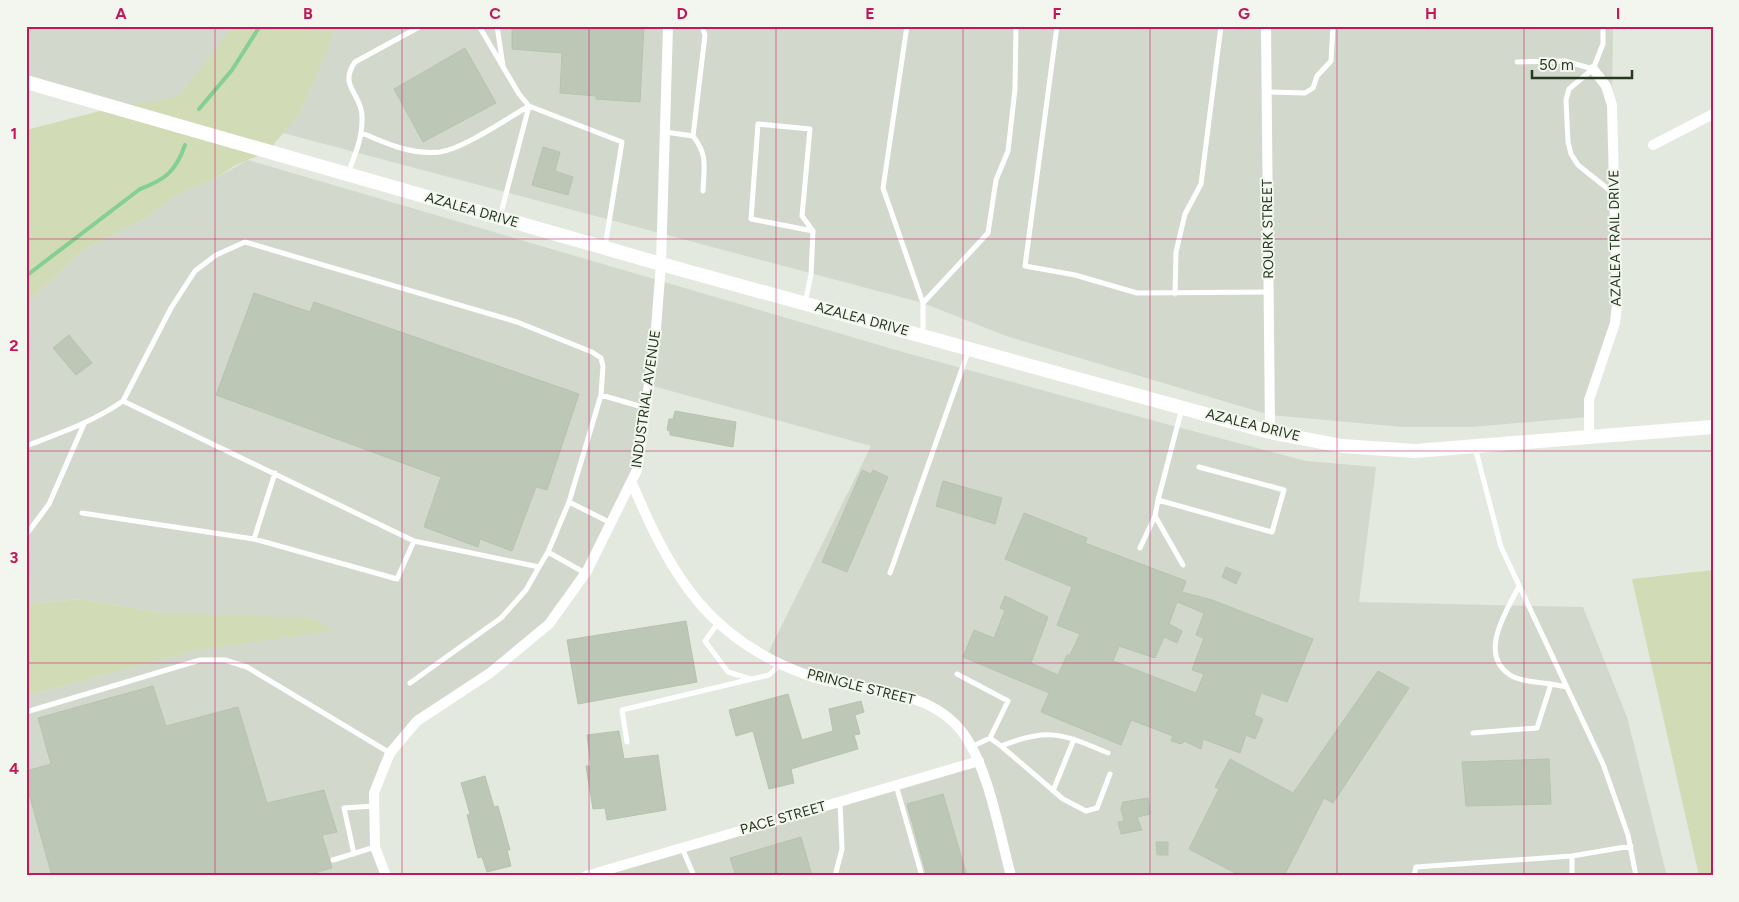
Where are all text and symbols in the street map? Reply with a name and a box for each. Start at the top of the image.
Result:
text: A [115,4,127,23]
text: B [303,4,313,23]
text: C [489,4,501,23]
text: D [676,4,688,23]
text: E [865,4,875,23]
text: F [1053,4,1062,23]
text: G [1238,4,1250,23]
text: H [1425,4,1437,23]
text: I [1616,4,1620,23]
scale bar [1532,48,1632,80]
text: 50 m [1539,56,1574,74]
text: 1 [11,124,17,143]
street label: AZALEA TRAIL DRIVE [1605,169,1625,307]
street label: ROURK STREET [1259,179,1277,279]
street label: AZALEA DRIVE [423,189,521,231]
street label: AZALEA DRIVE [813,298,911,340]
street label: INDUSTRIAL AVENUE [628,329,664,469]
text: 2 [9,336,19,355]
street label: AZALEA DRIVE [1204,405,1302,445]
text: 3 [10,548,19,567]
street label: PRINGLE STREET [805,665,917,709]
text: 4 [9,759,19,778]
street label: PACE STREET [738,798,828,838]

